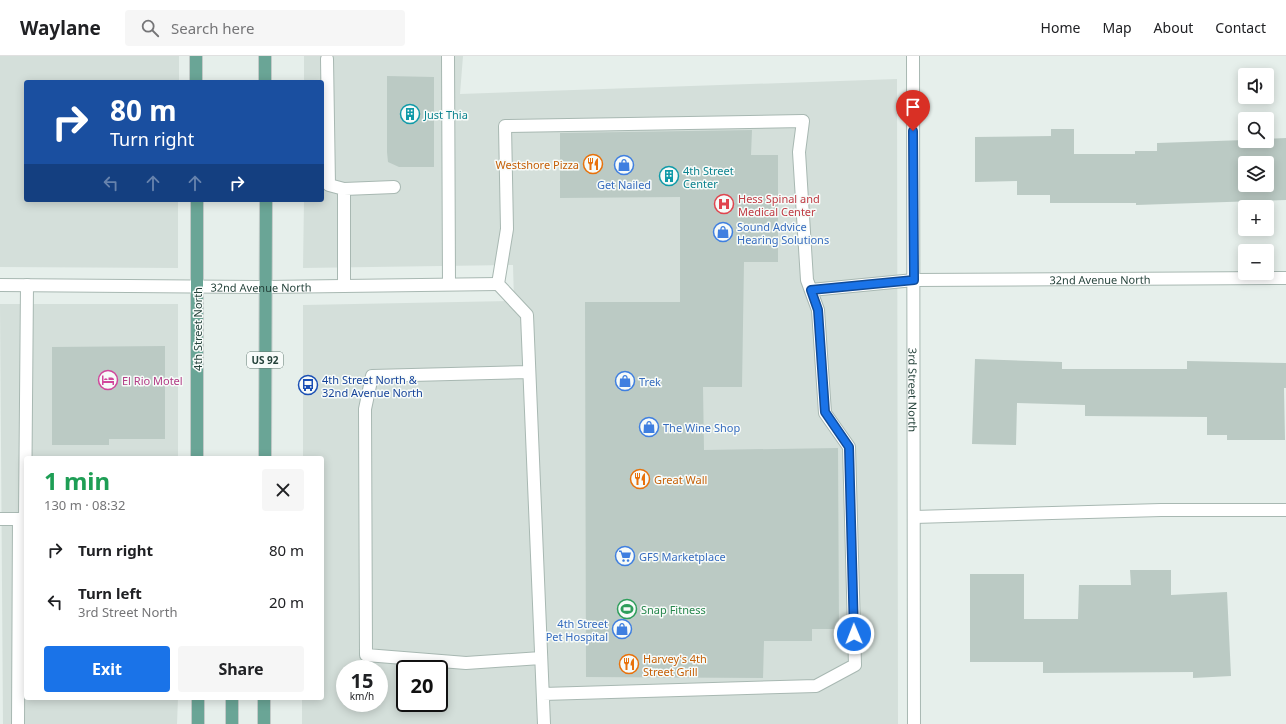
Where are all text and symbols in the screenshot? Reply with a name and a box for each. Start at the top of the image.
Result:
search box [125,10,405,46]
text: Waylane [20,15,101,41]
icon: search [139,17,161,39]
text: Search here [171,18,254,38]
text: Home [1041,18,1080,37]
text: Map [1102,18,1132,37]
text: About [1154,18,1193,37]
text: Contact [1215,18,1266,37]
map controls [1238,68,1274,280]
button: sound [1238,68,1274,104]
pin [896,90,930,131]
text: 80 m [110,91,177,129]
icon: right [44,96,96,148]
icon: arrive [902,96,924,118]
building icon: Just Thia [399,103,421,125]
place label: Just Thia [423,107,468,122]
button: search [1238,112,1274,148]
text: Turn right [110,127,194,151]
restaurant icon: Westshore Pizza [582,153,604,175]
shop icon: Get Nailed [613,154,635,176]
button: layers [1238,156,1274,192]
place label: Westshore Pizza [495,157,579,172]
place label: 4th Street Center [683,163,734,191]
building icon: 4th Street Center [658,165,680,187]
icon: left [100,172,122,194]
icon: ahead [142,172,164,194]
icon: ahead [184,172,206,194]
icon: right [226,172,248,194]
place label: Get Nailed [597,177,651,192]
place label: Hess Spinal and Medical Center [738,191,820,219]
hospital icon: Hess Spinal and Medical Center [713,193,735,215]
button: + [1238,200,1274,236]
place label: Sound Advice Hearing Solutions [737,219,829,247]
shop icon: Sound Advice Hearing Solutions [712,221,734,243]
button: − [1238,244,1274,280]
street label: 32nd Avenue North [1049,271,1151,287]
street label: 32nd Avenue North [210,279,312,295]
street label: 4th Street North [190,287,205,371]
street label: 3rd Street North [906,348,921,432]
road number: US 92 [247,352,283,368]
hotel icon: El Rio Motel [97,369,119,391]
shop icon: Trek [614,370,636,392]
place label: 4th Street North & 32nd Avenue North [322,372,423,400]
place label: El Rio Motel [122,373,183,388]
bus stop icon: 4th Street North & 32nd Avenue North [297,374,319,396]
place label: Trek [639,374,661,389]
shop icon: The Wine Shop [638,416,660,438]
place label: The Wine Shop [663,420,740,435]
text: 1 min [44,464,110,497]
restaurant icon: Great Wall [629,468,651,490]
button: close [262,469,304,511]
place label: Great Wall [654,472,707,487]
text: 130 m · 08:32 [44,496,125,514]
icon: right [44,539,66,561]
text: Turn right [78,540,153,560]
text: 80 m [269,540,304,560]
supermarket icon: GFS Marketplace [614,545,636,567]
place label: GFS Marketplace [639,549,726,564]
text: Turn left [78,583,142,603]
icon: left [44,591,66,613]
text: 20 m [269,592,304,612]
sports icon: Snap Fitness [616,598,638,620]
place label: Snap Fitness [641,602,706,617]
text: 3rd Street North [78,603,177,621]
position arrow [833,613,875,655]
place label: 4th Street Pet Hospital [546,616,608,644]
shop icon: 4th Street Pet Hospital [611,618,633,640]
button: Exit [44,646,170,692]
button: Share [178,646,304,692]
place label: Harvey's 4th Street Grill [643,651,707,679]
restaurant icon: Harvey's 4th Street Grill [618,653,640,675]
speed limit sign: 20 [396,660,448,712]
text: 15 [351,667,373,694]
text: km/h [350,689,374,703]

